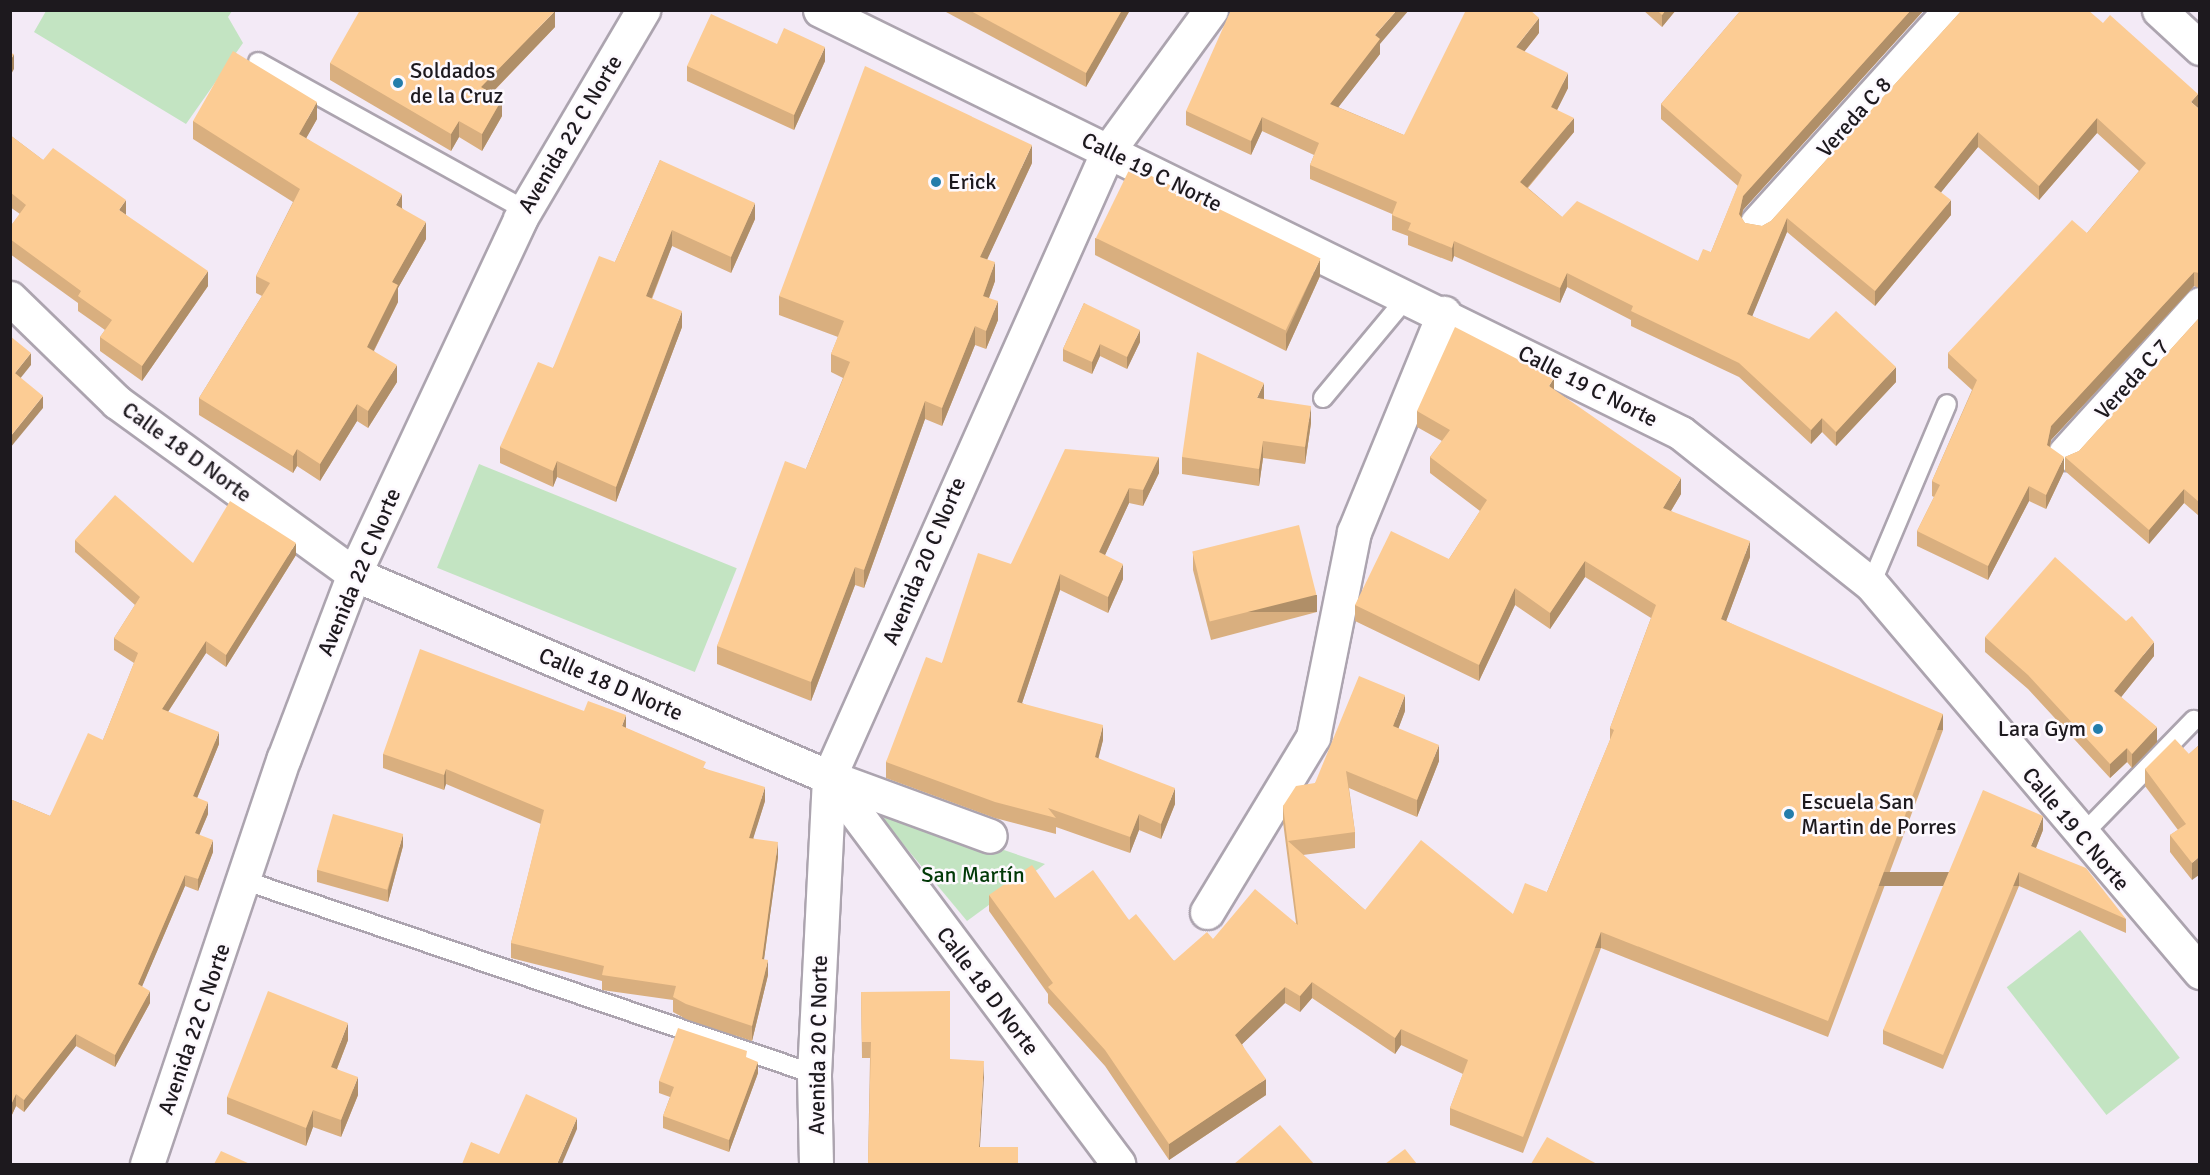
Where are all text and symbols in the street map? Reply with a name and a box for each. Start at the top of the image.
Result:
street label: Avenida 22 C Norte [512,50,628,218]
place label: Soldados de la Cruz [410,57,503,108]
street label: Vereda C 8 [1811,71,1897,163]
marker: Soldados de la Cruz [391,76,405,90]
street label: Calle 19 C Norte [1078,127,1226,217]
place label: Erick [948,169,996,195]
marker: Erick [929,175,943,189]
street label: Vereda C 7 [2089,333,2175,425]
street label: Calle 19 C Norte [1514,340,1662,432]
street label: Calle 18 D Norte [117,396,257,508]
street label: Avenida 20 C Norte [877,473,971,649]
street label: Avenida 22 C Norte [312,484,406,660]
street label: Calle 18 D Norte [535,642,687,726]
place label: Lara Gym [1998,716,2086,742]
marker: Lara Gym [2091,722,2105,736]
street label: Calle 19 C Norte [2017,762,2135,896]
place label: Escuela San Martin de Porres [1801,788,1956,840]
marker: Escuela San Martin de Porres [1782,807,1796,821]
park label: San Martín [921,862,1025,888]
street label: Calle 18 D Norte [931,922,1045,1060]
street label: Avenida 22 C Norte [152,940,236,1118]
street label: Avenida 20 C Norte [803,955,833,1135]

